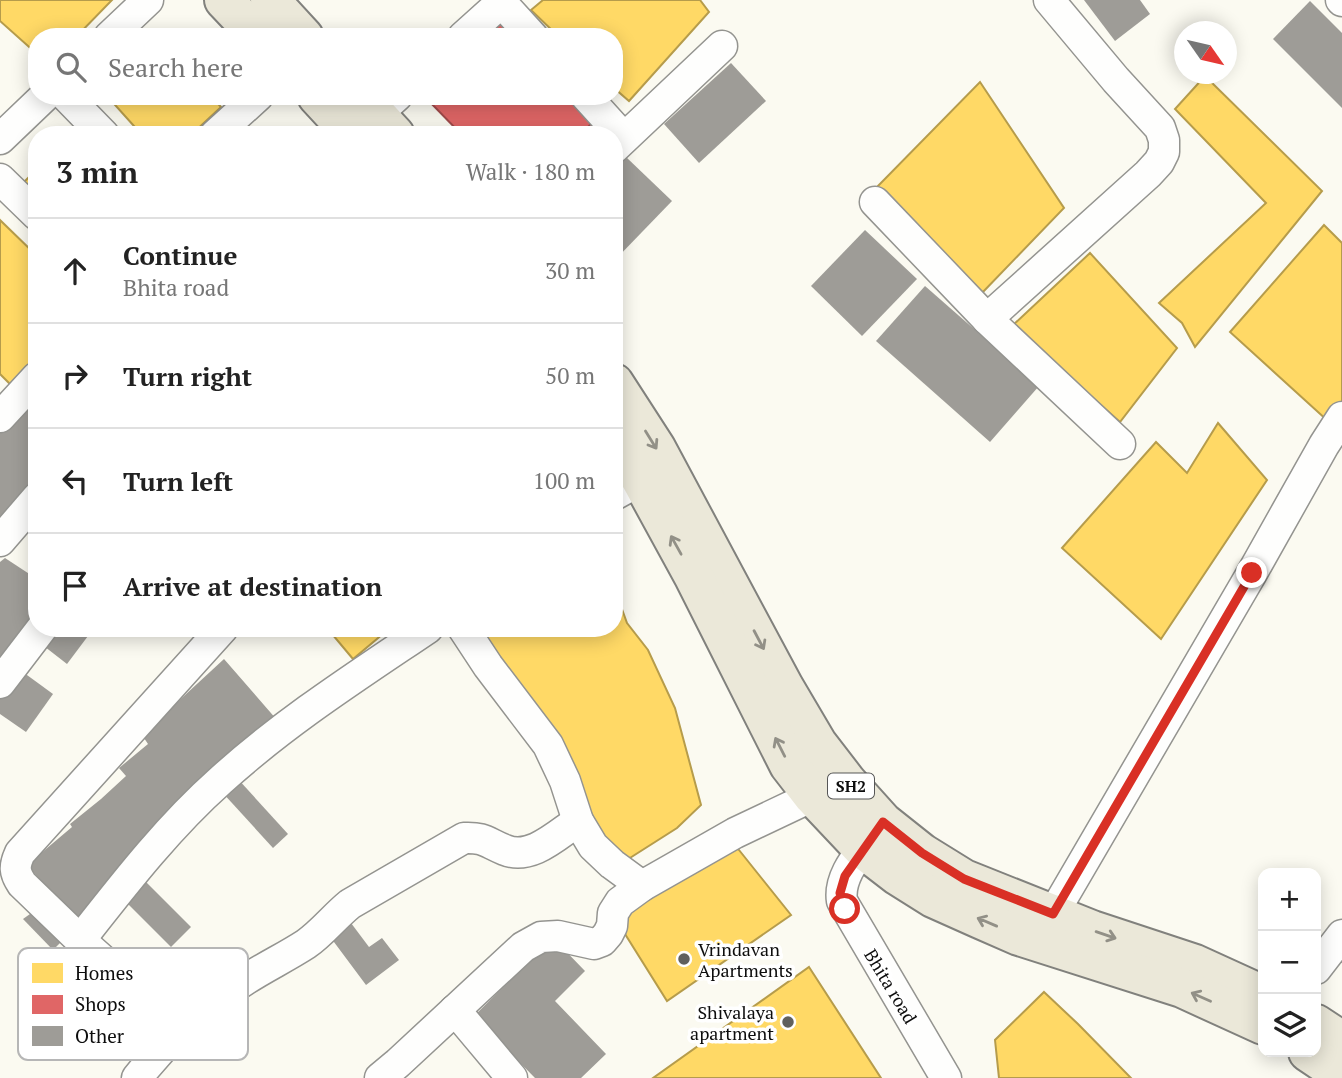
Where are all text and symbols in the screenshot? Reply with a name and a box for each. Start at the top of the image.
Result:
north arrow [1174,21,1237,84]
search box [28,28,623,105]
icon: search [52,48,90,86]
text: Search here [108,50,243,84]
text: 3 min [56,152,138,192]
text: Walk · 180 m [466,156,595,187]
text: Continue [123,238,237,272]
icon: ahead [56,252,94,290]
text: 30 m [545,255,595,286]
text: Bhita road [123,272,229,303]
icon: right [56,357,94,395]
text: Turn right [123,359,252,393]
text: 50 m [545,360,595,391]
one-way arrow [644,430,658,449]
icon: left [56,462,94,500]
text: Turn left [123,464,233,498]
text: 100 m [533,465,595,496]
one-way arrow [669,535,683,555]
route end [1236,557,1267,588]
icon: arrive [56,567,94,605]
text: Arrive at destination [123,569,382,603]
one-way arrow [752,630,766,650]
one-way arrow [773,737,786,758]
road number: SH2 [828,774,874,799]
map controls [1258,868,1321,1057]
button: + [1258,868,1321,931]
route start [829,893,860,924]
one-way arrow [976,915,998,928]
one-way arrow [1094,930,1116,942]
button: − [1258,931,1321,994]
place label: Vrindavan Apartments [698,937,793,982]
street label: Bhita road [859,944,923,1028]
legend [18,948,248,1060]
marker: Vrindavan Apartments [676,951,692,967]
text: Homes [75,960,134,985]
one-way arrow [1191,990,1212,1003]
text: Shops [75,991,126,1016]
button: layers [1258,994,1321,1057]
place label: Shivalaya apartment [690,1000,774,1045]
marker: Shivalaya apartment [780,1014,796,1030]
text: Other [75,1023,125,1048]

